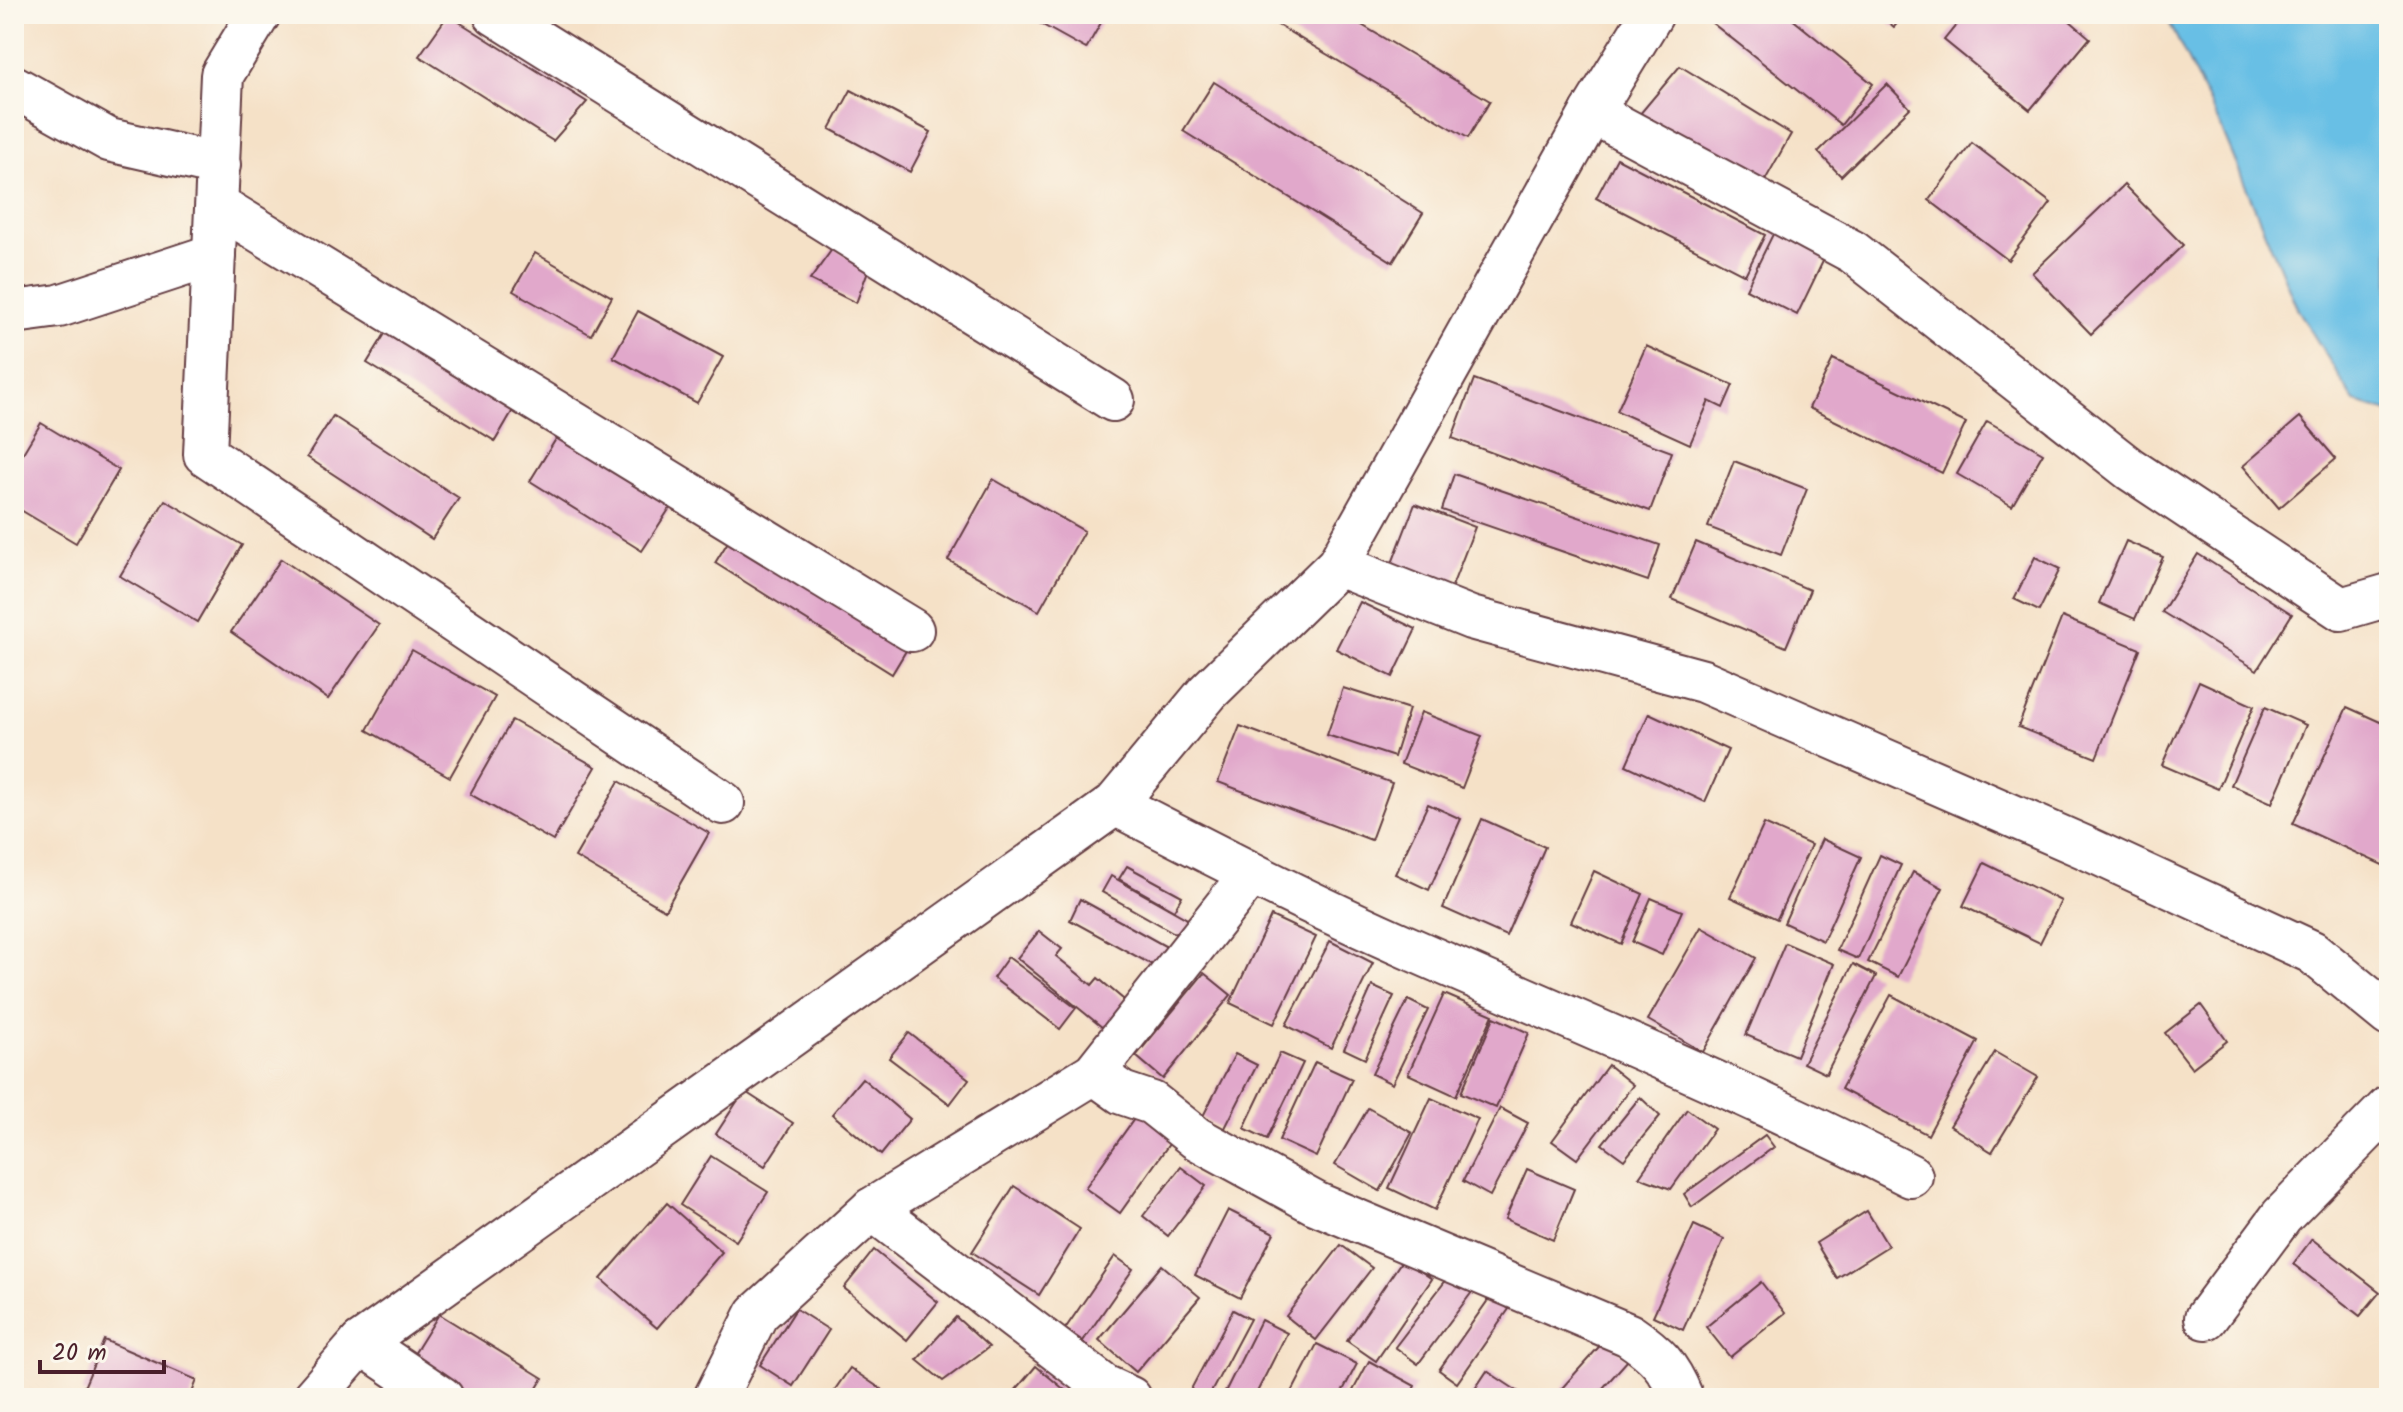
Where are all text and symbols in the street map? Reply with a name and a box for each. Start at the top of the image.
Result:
scale bar [40,1324,164,1374]
text: 20 m [52,1334,107,1373]

